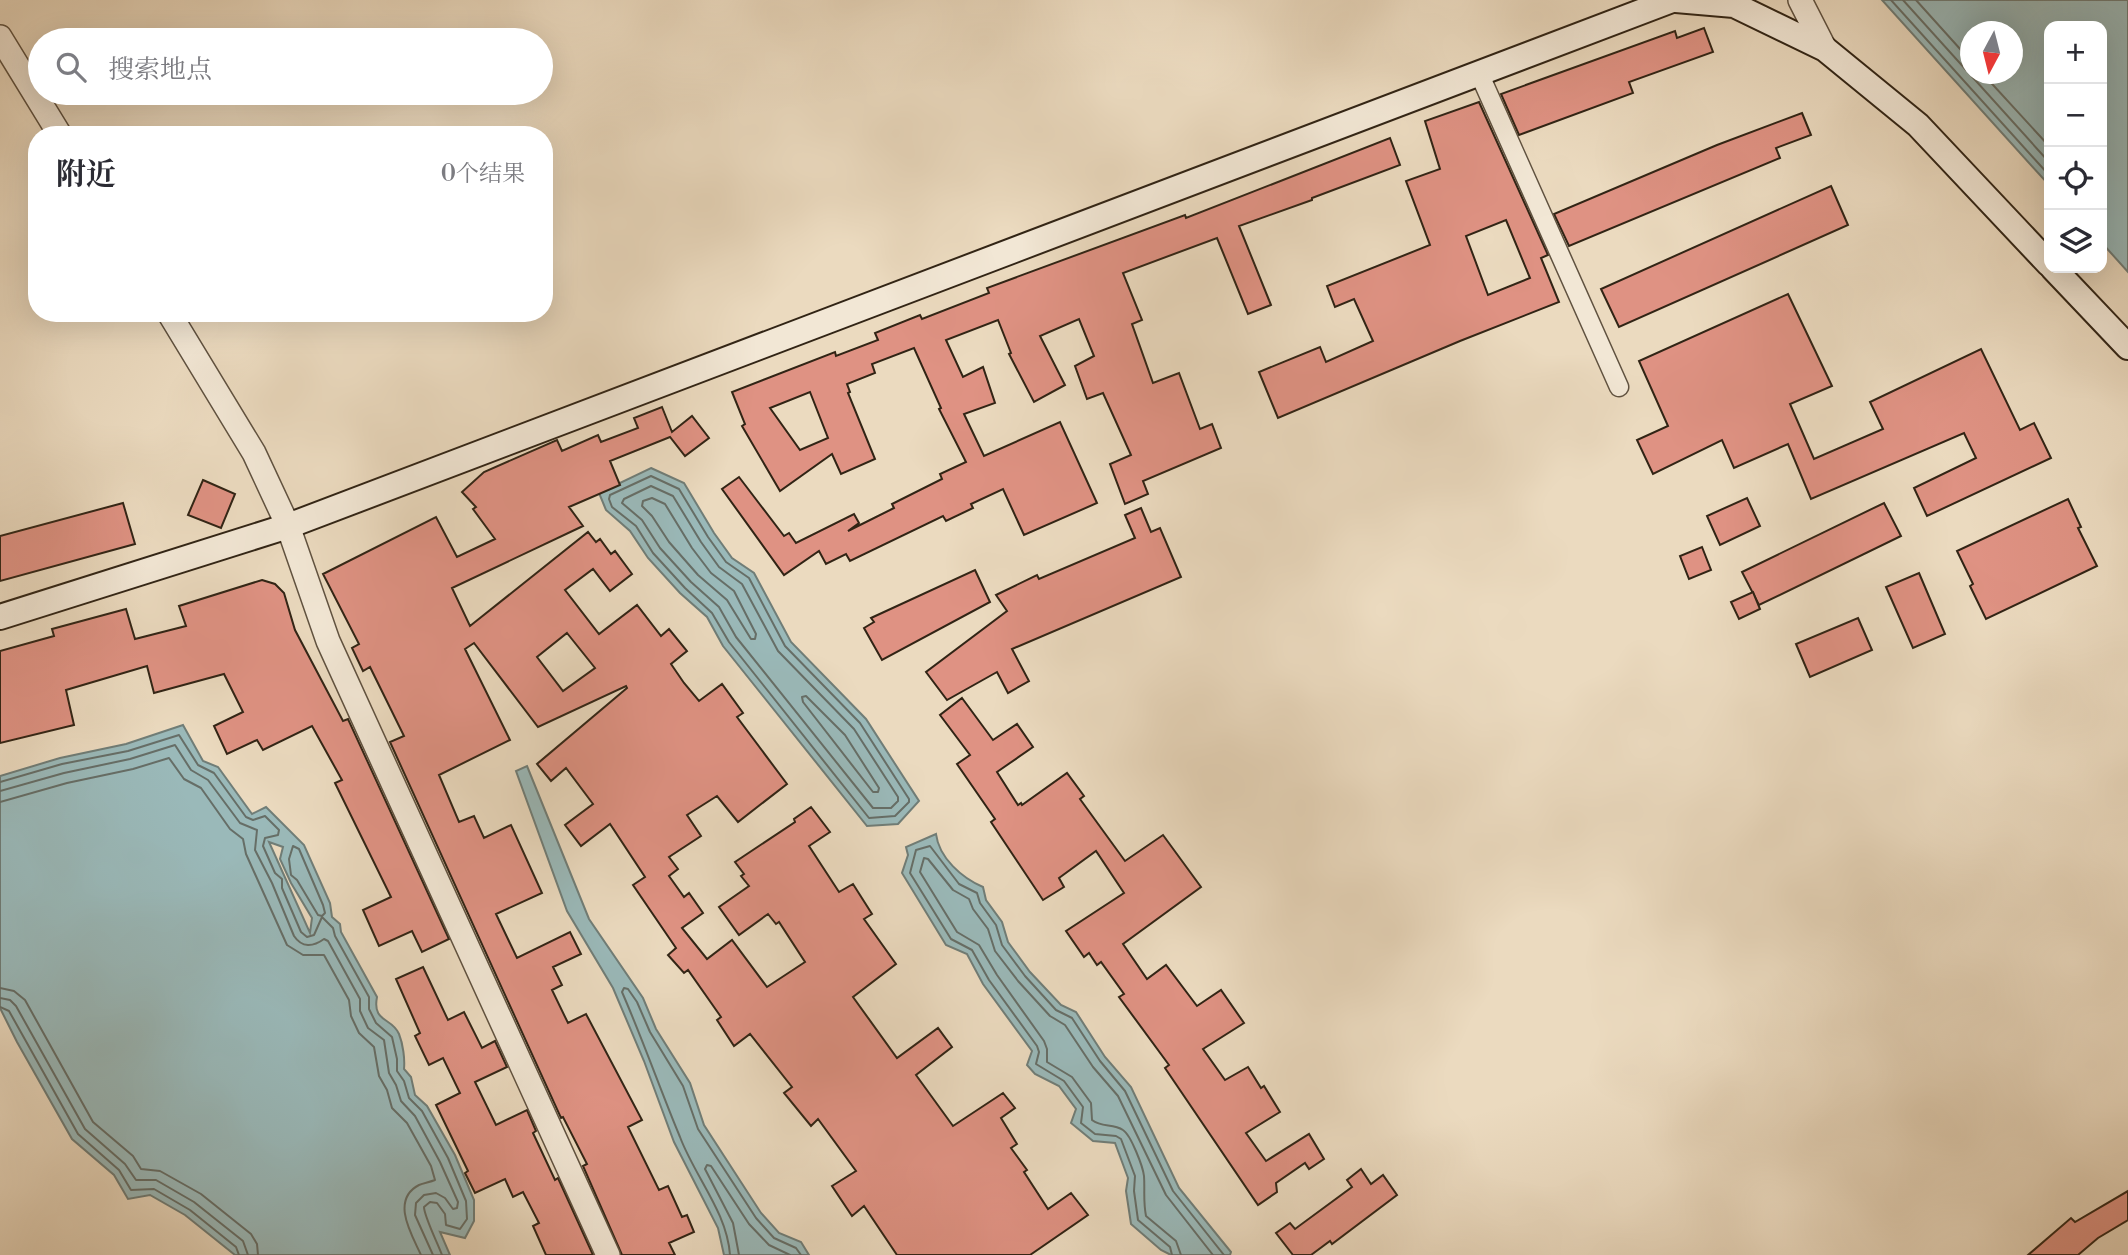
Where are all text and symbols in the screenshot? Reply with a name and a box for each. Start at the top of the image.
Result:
north arrow [1960,21,2023,84]
map controls [2044,21,2107,273]
button: + [2044,21,2107,84]
search box [28,28,553,105]
icon: search [52,48,90,86]
text: 搜索地点 [108,54,212,86]
button: − [2044,84,2107,147]
button: locate [2044,147,2107,210]
text: 附近 [56,156,116,194]
text: 0个结果 [441,160,525,188]
button: layers [2044,210,2107,273]

